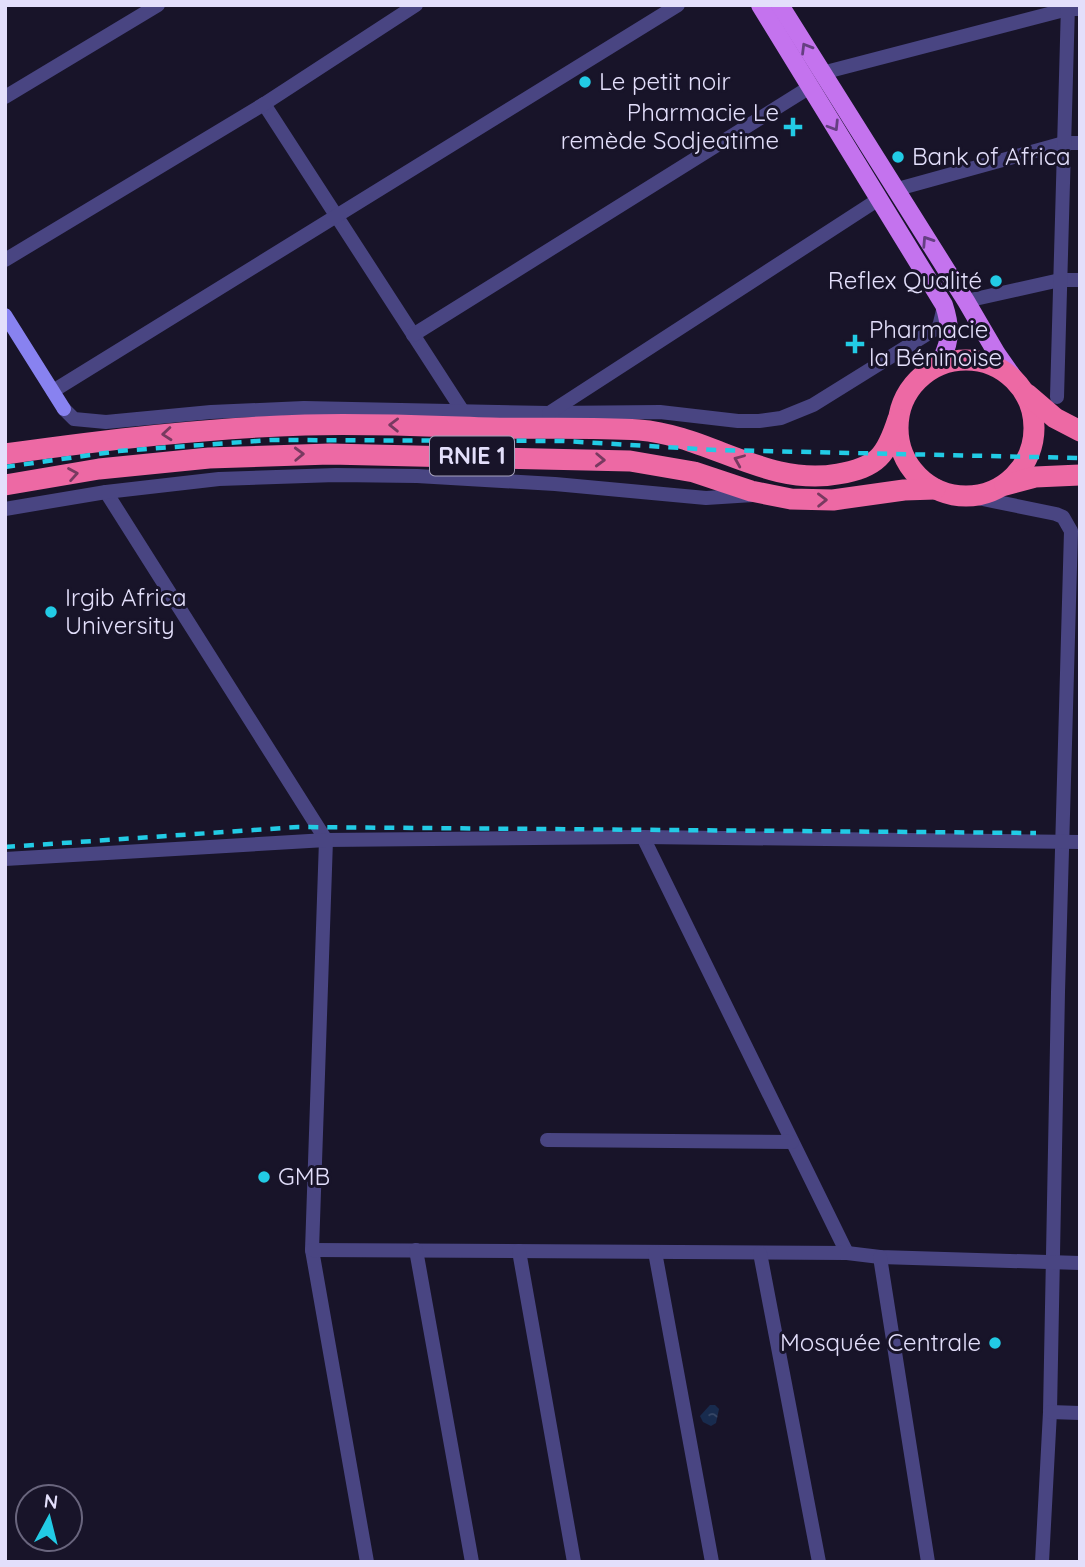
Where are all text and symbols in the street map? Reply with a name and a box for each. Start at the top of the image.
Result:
one-way arrow [802,43,815,56]
place label: Le petit noir [599,66,731,96]
marker: Le petit noir [577,74,593,90]
place label: Pharmacie Le remède Sodjeatime [561,97,779,155]
one-way arrow [826,118,839,131]
marker: Pharmacie Le remède Sodjeatime [785,119,801,135]
place label: Bank of Africa [912,141,1071,171]
marker: Bank of Africa [890,149,906,165]
one-way arrow [923,235,936,248]
place label: Reflex Qualité [828,265,982,295]
marker: Reflex Qualité [988,273,1004,289]
place label: Pharmacie la Béninoise [869,314,1002,372]
marker: Pharmacie la Béninoise [847,336,863,352]
one-way arrow [389,418,400,433]
one-way arrow [161,426,172,441]
road number: RNIE 1 [430,436,514,476]
one-way arrow [294,447,305,462]
one-way arrow [595,453,606,468]
one-way arrow [734,455,746,469]
one-way arrow [67,467,78,482]
one-way arrow [818,492,828,508]
place label: Irgib Africa University [65,582,187,640]
marker: Irgib Africa University [43,604,59,620]
place label: GMB [278,1161,330,1191]
marker: GMB [256,1169,272,1185]
place label: Mosquée Centrale [780,1327,981,1357]
marker: Mosquée Centrale [987,1335,1003,1351]
north arrow [14,1483,84,1553]
text: N [43,1488,59,1514]

